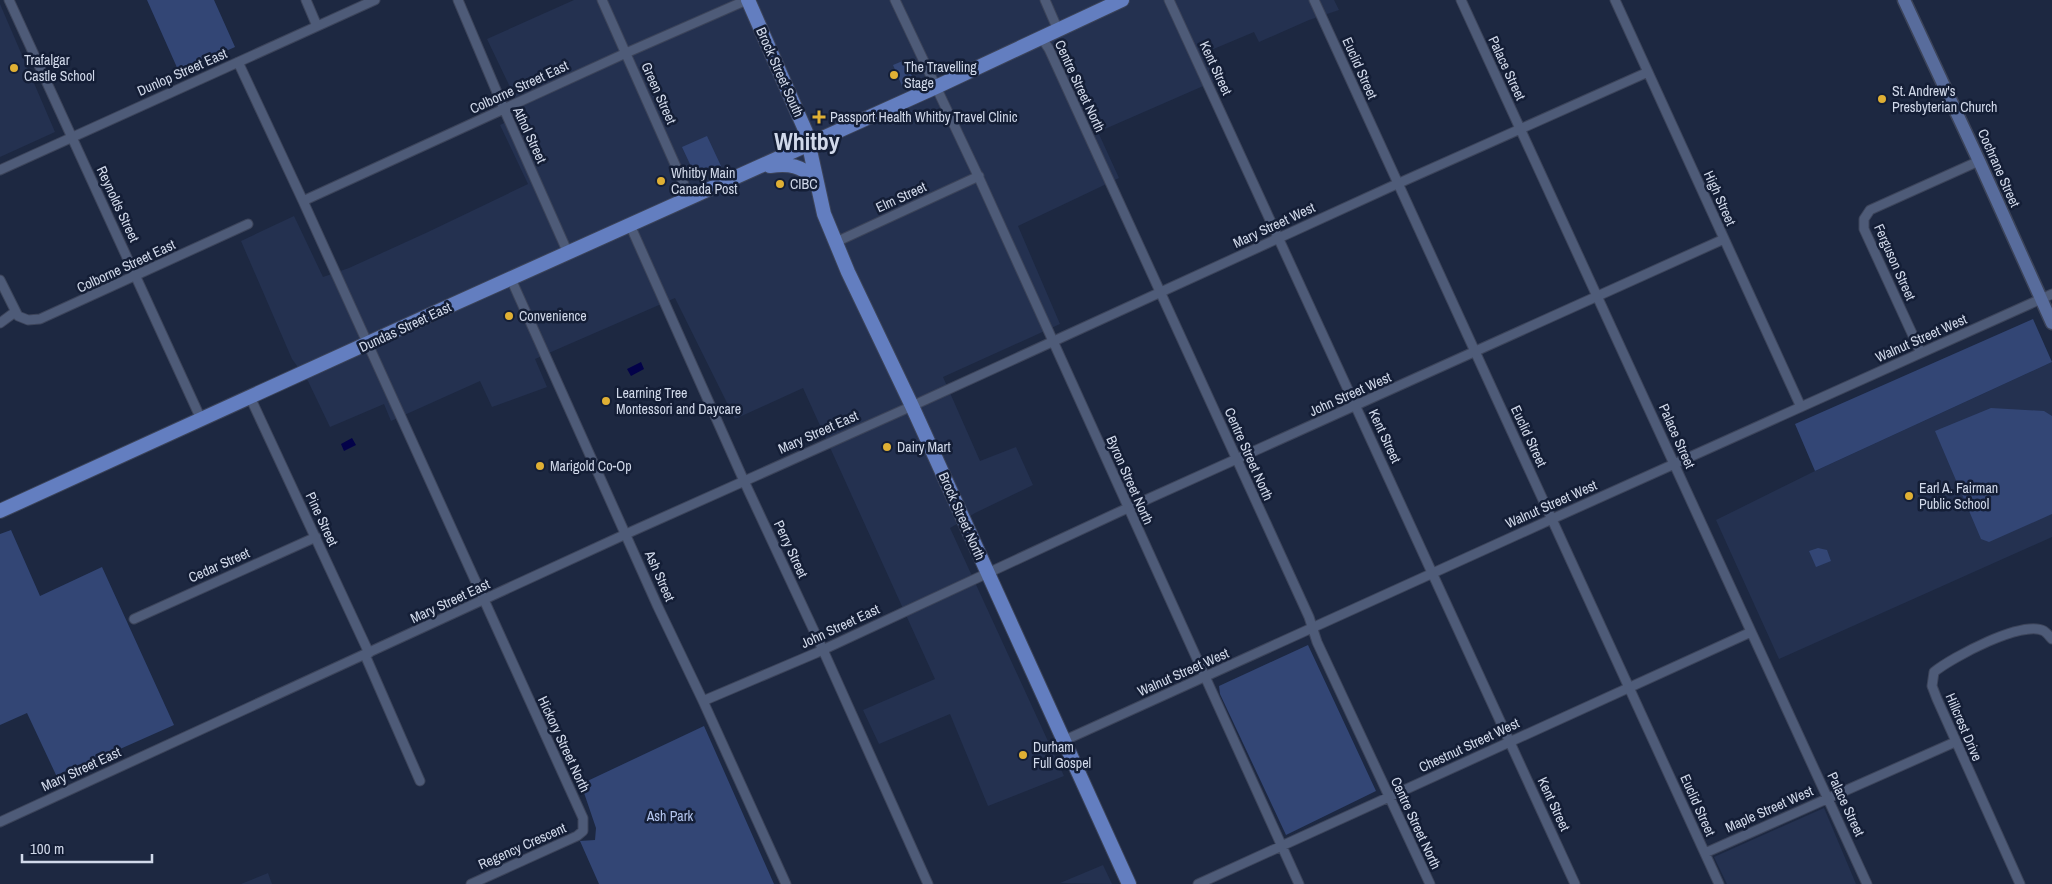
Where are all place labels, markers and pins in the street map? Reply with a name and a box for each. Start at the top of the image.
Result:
place label: Trafalgar Castle School [24,51,95,85]
place label: The Travelling Stage [904,58,977,92]
marker: Trafalgar Castle School [8,62,20,74]
marker: The Travelling Stage [888,69,900,81]
place label: St. Andrew's Presbyterian Church [1892,82,1997,116]
marker: St. Andrew's Presbyterian Church [1876,93,1888,105]
place label: Passport Health Whitby Travel Clinic [830,108,1018,126]
marker: Passport Health Whitby Travel Clinic [812,110,826,124]
place label: Whitby Main Canada Post [671,164,737,198]
marker: Whitby Main Canada Post [655,175,667,187]
place label: CIBC [790,175,817,193]
marker: CIBC [774,178,786,190]
place label: Convenience [519,307,587,325]
marker: Convenience [503,310,515,322]
place label: Learning Tree Montessori and Daycare [616,384,741,418]
marker: Learning Tree Montessori and Daycare [600,395,612,407]
place label: Dairy Mart [897,438,951,456]
marker: Dairy Mart [881,441,893,453]
place label: Marigold Co-Op [550,457,632,475]
marker: Marigold Co-Op [534,460,546,472]
place label: Earl A. Fairman Public School [1919,479,1998,513]
marker: Earl A. Fairman Public School [1903,490,1915,502]
place label: Durham Full Gospel [1033,738,1091,772]
marker: Durham Full Gospel [1017,749,1029,761]

